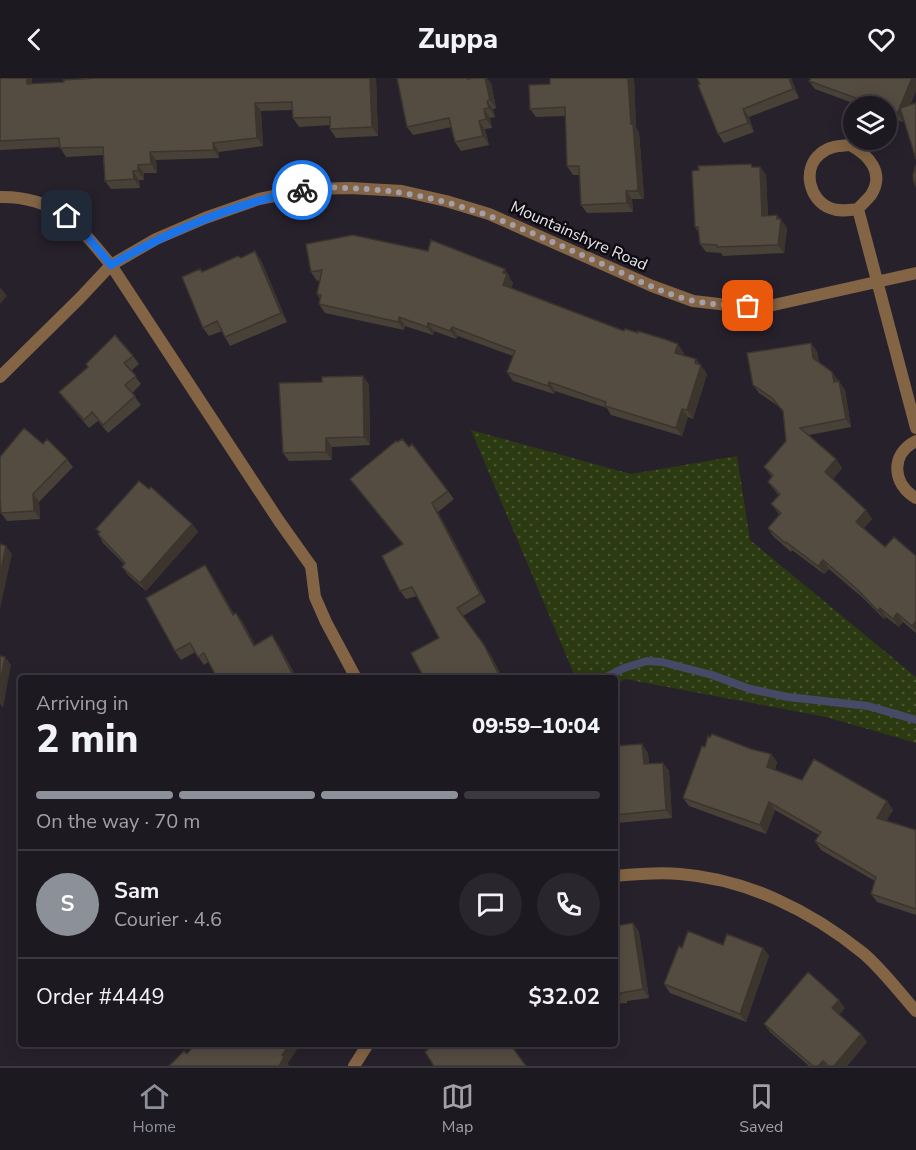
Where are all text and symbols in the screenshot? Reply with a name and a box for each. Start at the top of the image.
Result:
text: Zuppa [418,21,498,58]
icon: back [18,23,51,56]
icon: heart [865,23,898,56]
map controls [843,96,897,150]
button: layers [843,96,897,150]
courier [272,160,332,220]
icon: bike [286,174,319,207]
pin [41,190,92,241]
street label: Mountainshyre Road [507,196,651,276]
icon: home [50,199,83,232]
pin [722,280,773,331]
icon: bag [731,289,764,322]
text: Arriving in [36,690,129,717]
text: 09:59–10:04 [472,711,600,741]
text: 2 min [36,713,139,766]
text: On the way · 70 m [36,808,200,835]
button: chat [459,873,522,936]
button: phone [537,873,600,936]
text: Sam [114,876,159,906]
text: S [61,889,74,919]
text: Courier · 4.6 [114,906,222,933]
text: Order #4449 [36,982,165,1012]
text: $32.02 [529,982,600,1012]
tab: Home [133,1080,176,1138]
tab: Map [441,1080,474,1138]
tab: Saved [739,1080,783,1138]

